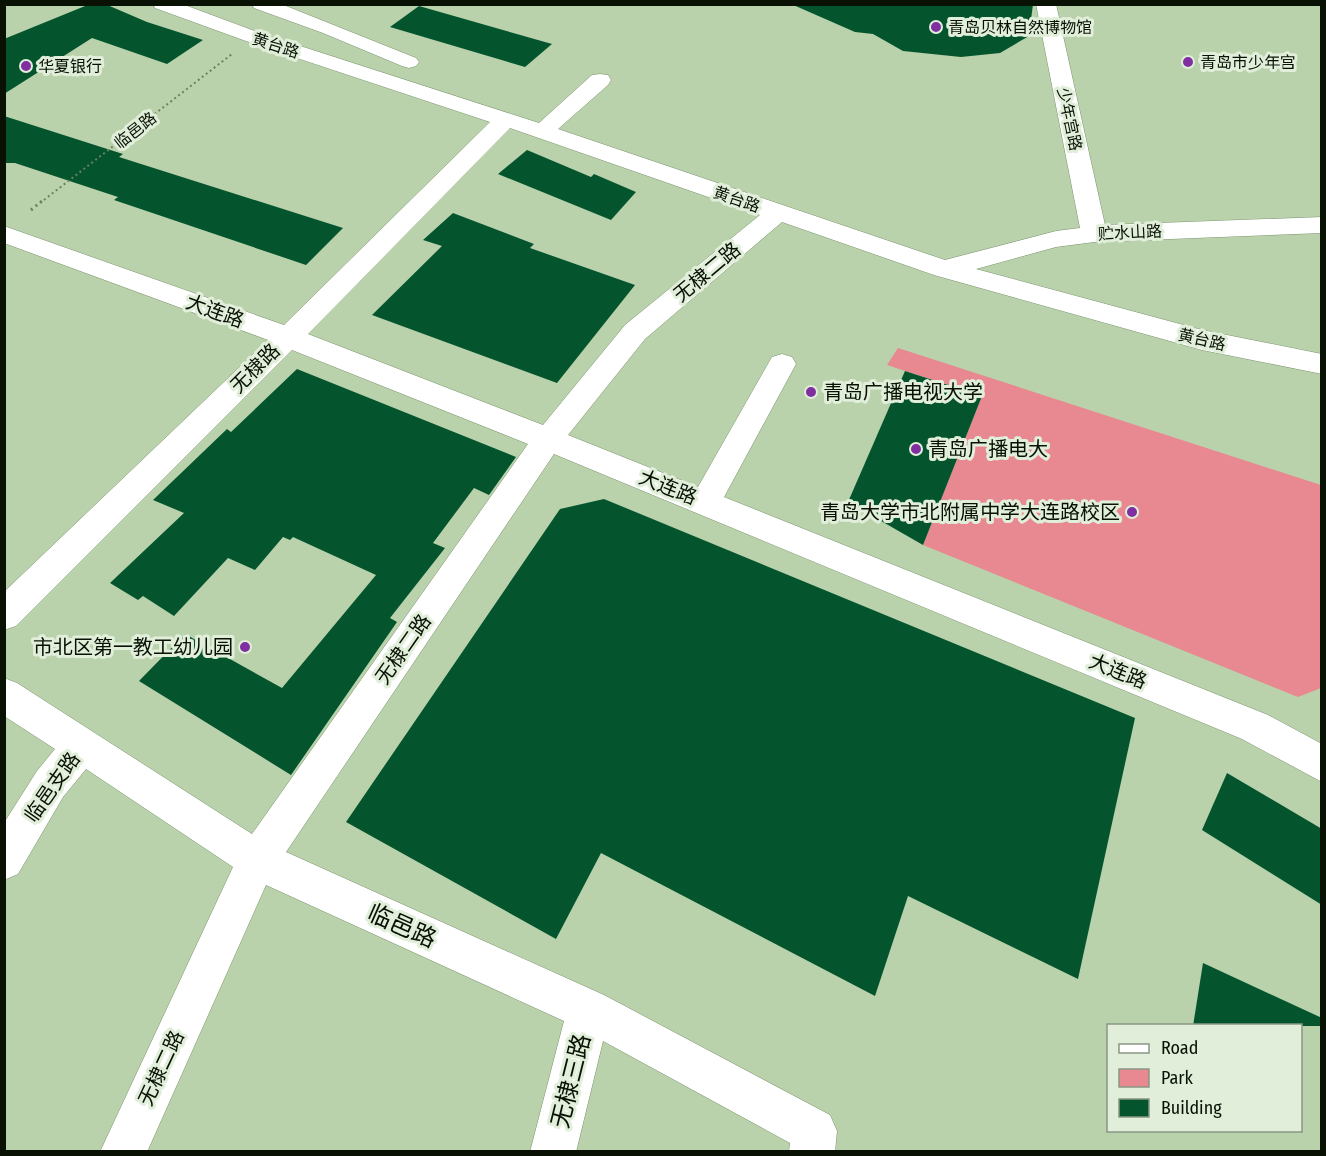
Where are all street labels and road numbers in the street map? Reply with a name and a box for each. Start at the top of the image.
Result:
street label: 黄台路 [250,29,302,62]
street label: 少年宫路 [1054,86,1085,152]
street label: 临邑路 [111,108,160,153]
street label: 黄台路 [711,183,763,216]
street label: 贮水山路 [1098,221,1162,244]
street label: 无棣二路 [669,237,745,307]
street label: 大连路 [183,289,247,333]
street label: 黄台路 [1176,325,1227,354]
street label: 无棣路 [225,338,285,398]
street label: 大连路 [636,465,700,509]
street label: 无棣二路 [370,609,436,689]
street label: 大连路 [1086,649,1150,693]
street label: 临邑支路 [19,747,85,827]
street label: 临邑路 [363,899,441,953]
street label: 无棣二路 [133,1027,189,1109]
street label: 无棣三路 [546,1031,596,1131]

